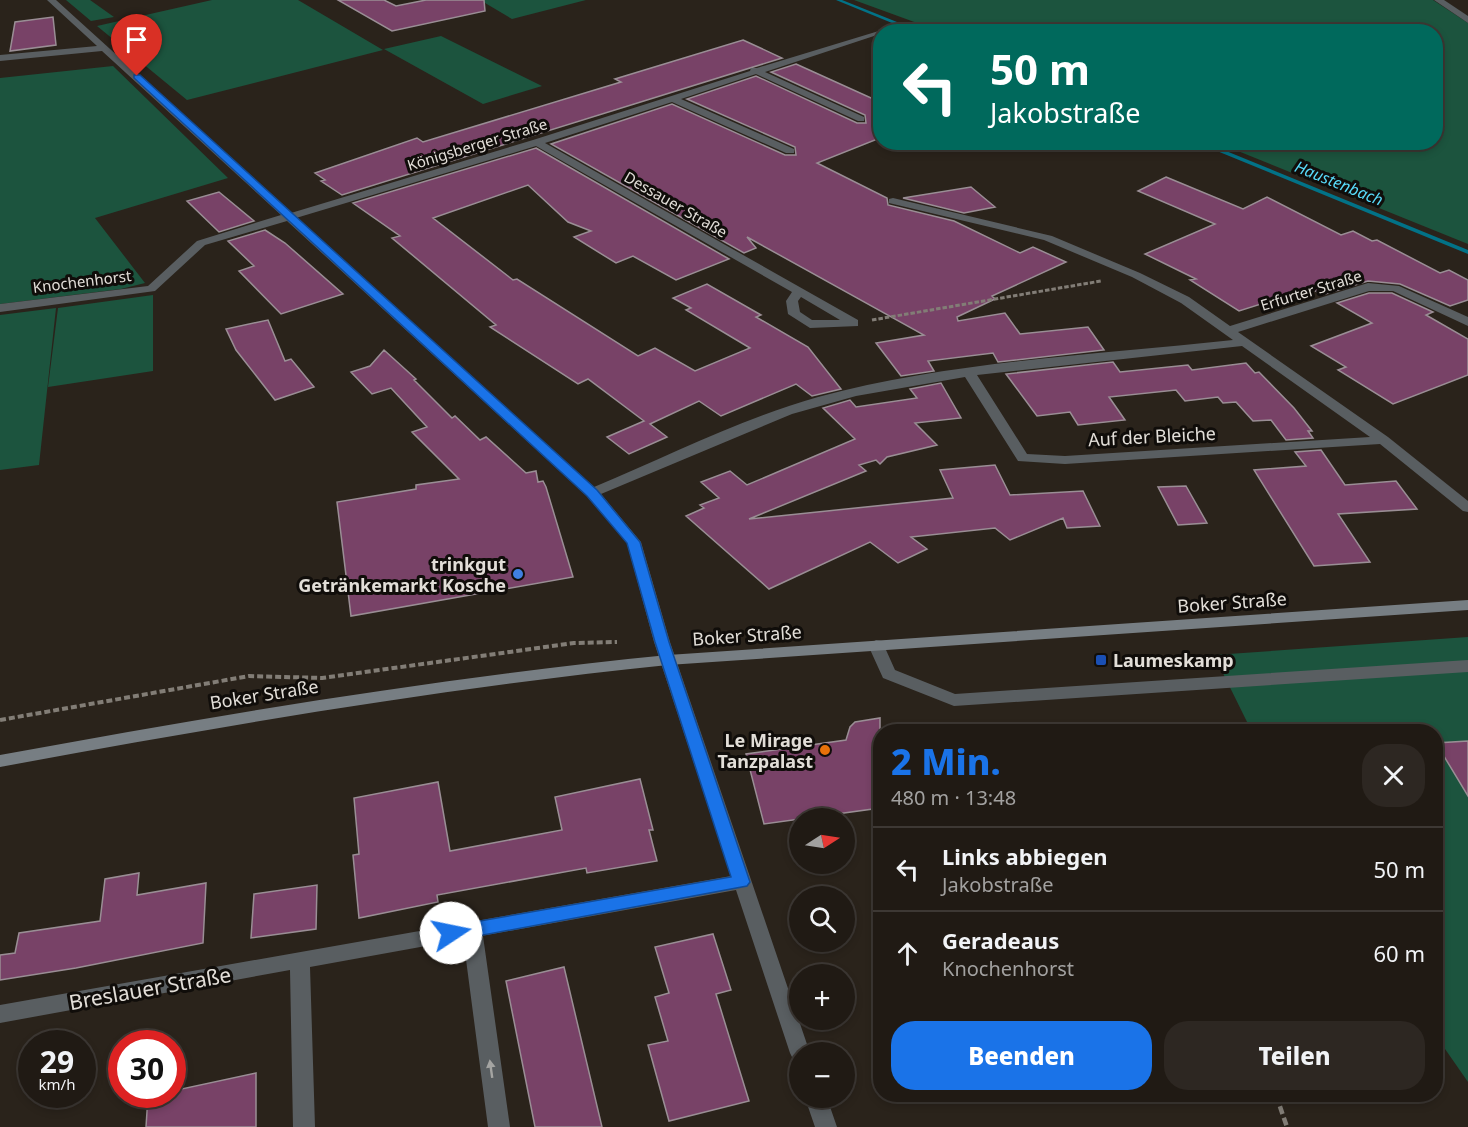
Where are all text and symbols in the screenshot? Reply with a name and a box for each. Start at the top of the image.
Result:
pin [111,14,162,76]
icon: arrive [120,23,153,56]
text: 50 m [990,40,1090,97]
icon: left [891,48,969,126]
text: Jakobstraße [990,94,1141,131]
street label: Königsberger Straße [405,113,549,175]
water label: Haustenbach [1291,155,1387,211]
street label: Dessauer Straße [621,166,731,242]
street label: Knochenhorst [32,265,133,297]
street label: Erfurter Straße [1258,265,1364,315]
street label: Auf der Bleiche [1088,421,1216,451]
place label: trinkgut Getränkemarkt Kosche [298,552,506,597]
marker: trinkgut Getränkemarkt Kosche [511,567,525,581]
street label: Boker Straße [1177,586,1287,618]
street label: Boker Straße [692,619,802,651]
place label: Laumeskamp [1113,648,1234,672]
marker: Laumeskamp [1094,653,1108,667]
street label: Boker Straße [208,674,320,714]
place label: Le Mirage Tanzpalast [718,728,813,773]
text: 2 Min. [891,737,1001,786]
marker: Le Mirage Tanzpalast [818,743,832,757]
button: close [1362,744,1425,807]
text: 480 m · 13:48 [891,784,1016,811]
north arrow [789,808,855,874]
map controls [789,808,855,1108]
text: Links abbiegen [942,841,1108,871]
icon: left [891,853,924,886]
text: 50 m [1374,854,1425,884]
text: Jakobstraße [942,871,1054,898]
button: search [789,886,855,952]
position arrow [419,901,483,965]
text: Geradeaus [942,925,1059,955]
icon: ahead [891,937,924,970]
text: 60 m [1374,938,1425,968]
text: Knochenhorst [942,955,1074,982]
street label: Breslauer Straße [67,960,233,1016]
button: + [789,964,855,1030]
button: Beenden [891,1021,1152,1090]
button: Teilen [1164,1021,1425,1090]
speed limit sign: 30 [108,1030,186,1108]
text: 29 [40,1041,74,1082]
button: − [789,1042,855,1108]
one-way arrow [487,1059,496,1078]
text: km/h [39,1074,75,1094]

